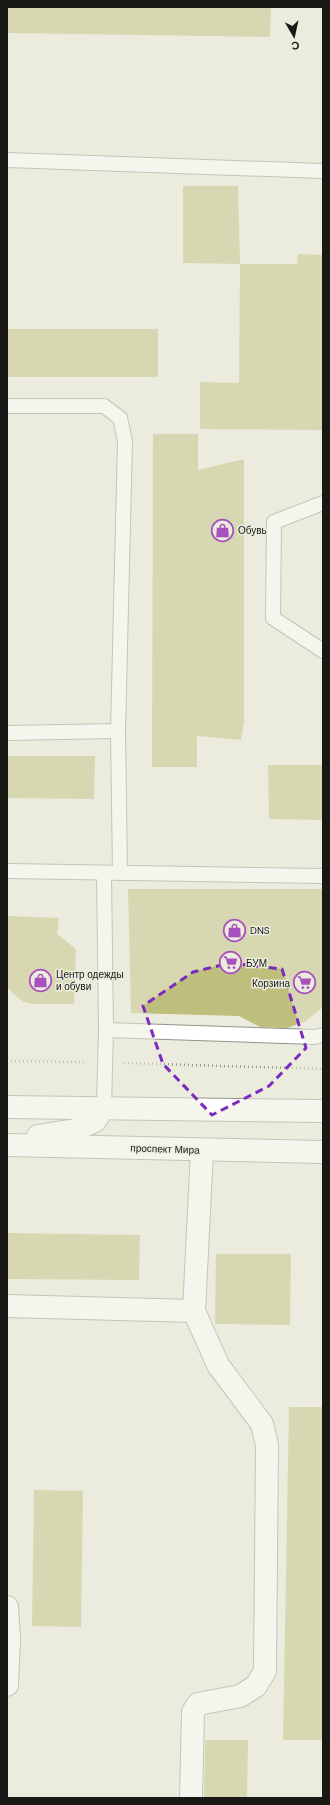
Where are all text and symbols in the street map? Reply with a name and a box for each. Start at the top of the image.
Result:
north arrow [274,16,314,56]
text: С [290,38,301,53]
shop icon: Обувь [209,517,235,543]
place label: Обувь [238,524,267,537]
shop icon: DNS [221,917,247,943]
place label: DNS [250,924,270,937]
supermarket icon: БУМ [217,950,243,976]
place label: БУМ [246,957,267,970]
shop icon: Центр одежды и обуви [28,967,54,993]
place label: Центр одежды и обуви [56,968,124,993]
supermarket icon: Корзина [292,970,318,996]
place label: Корзина [252,977,290,990]
street label: проспект Мира [130,1141,200,1157]

